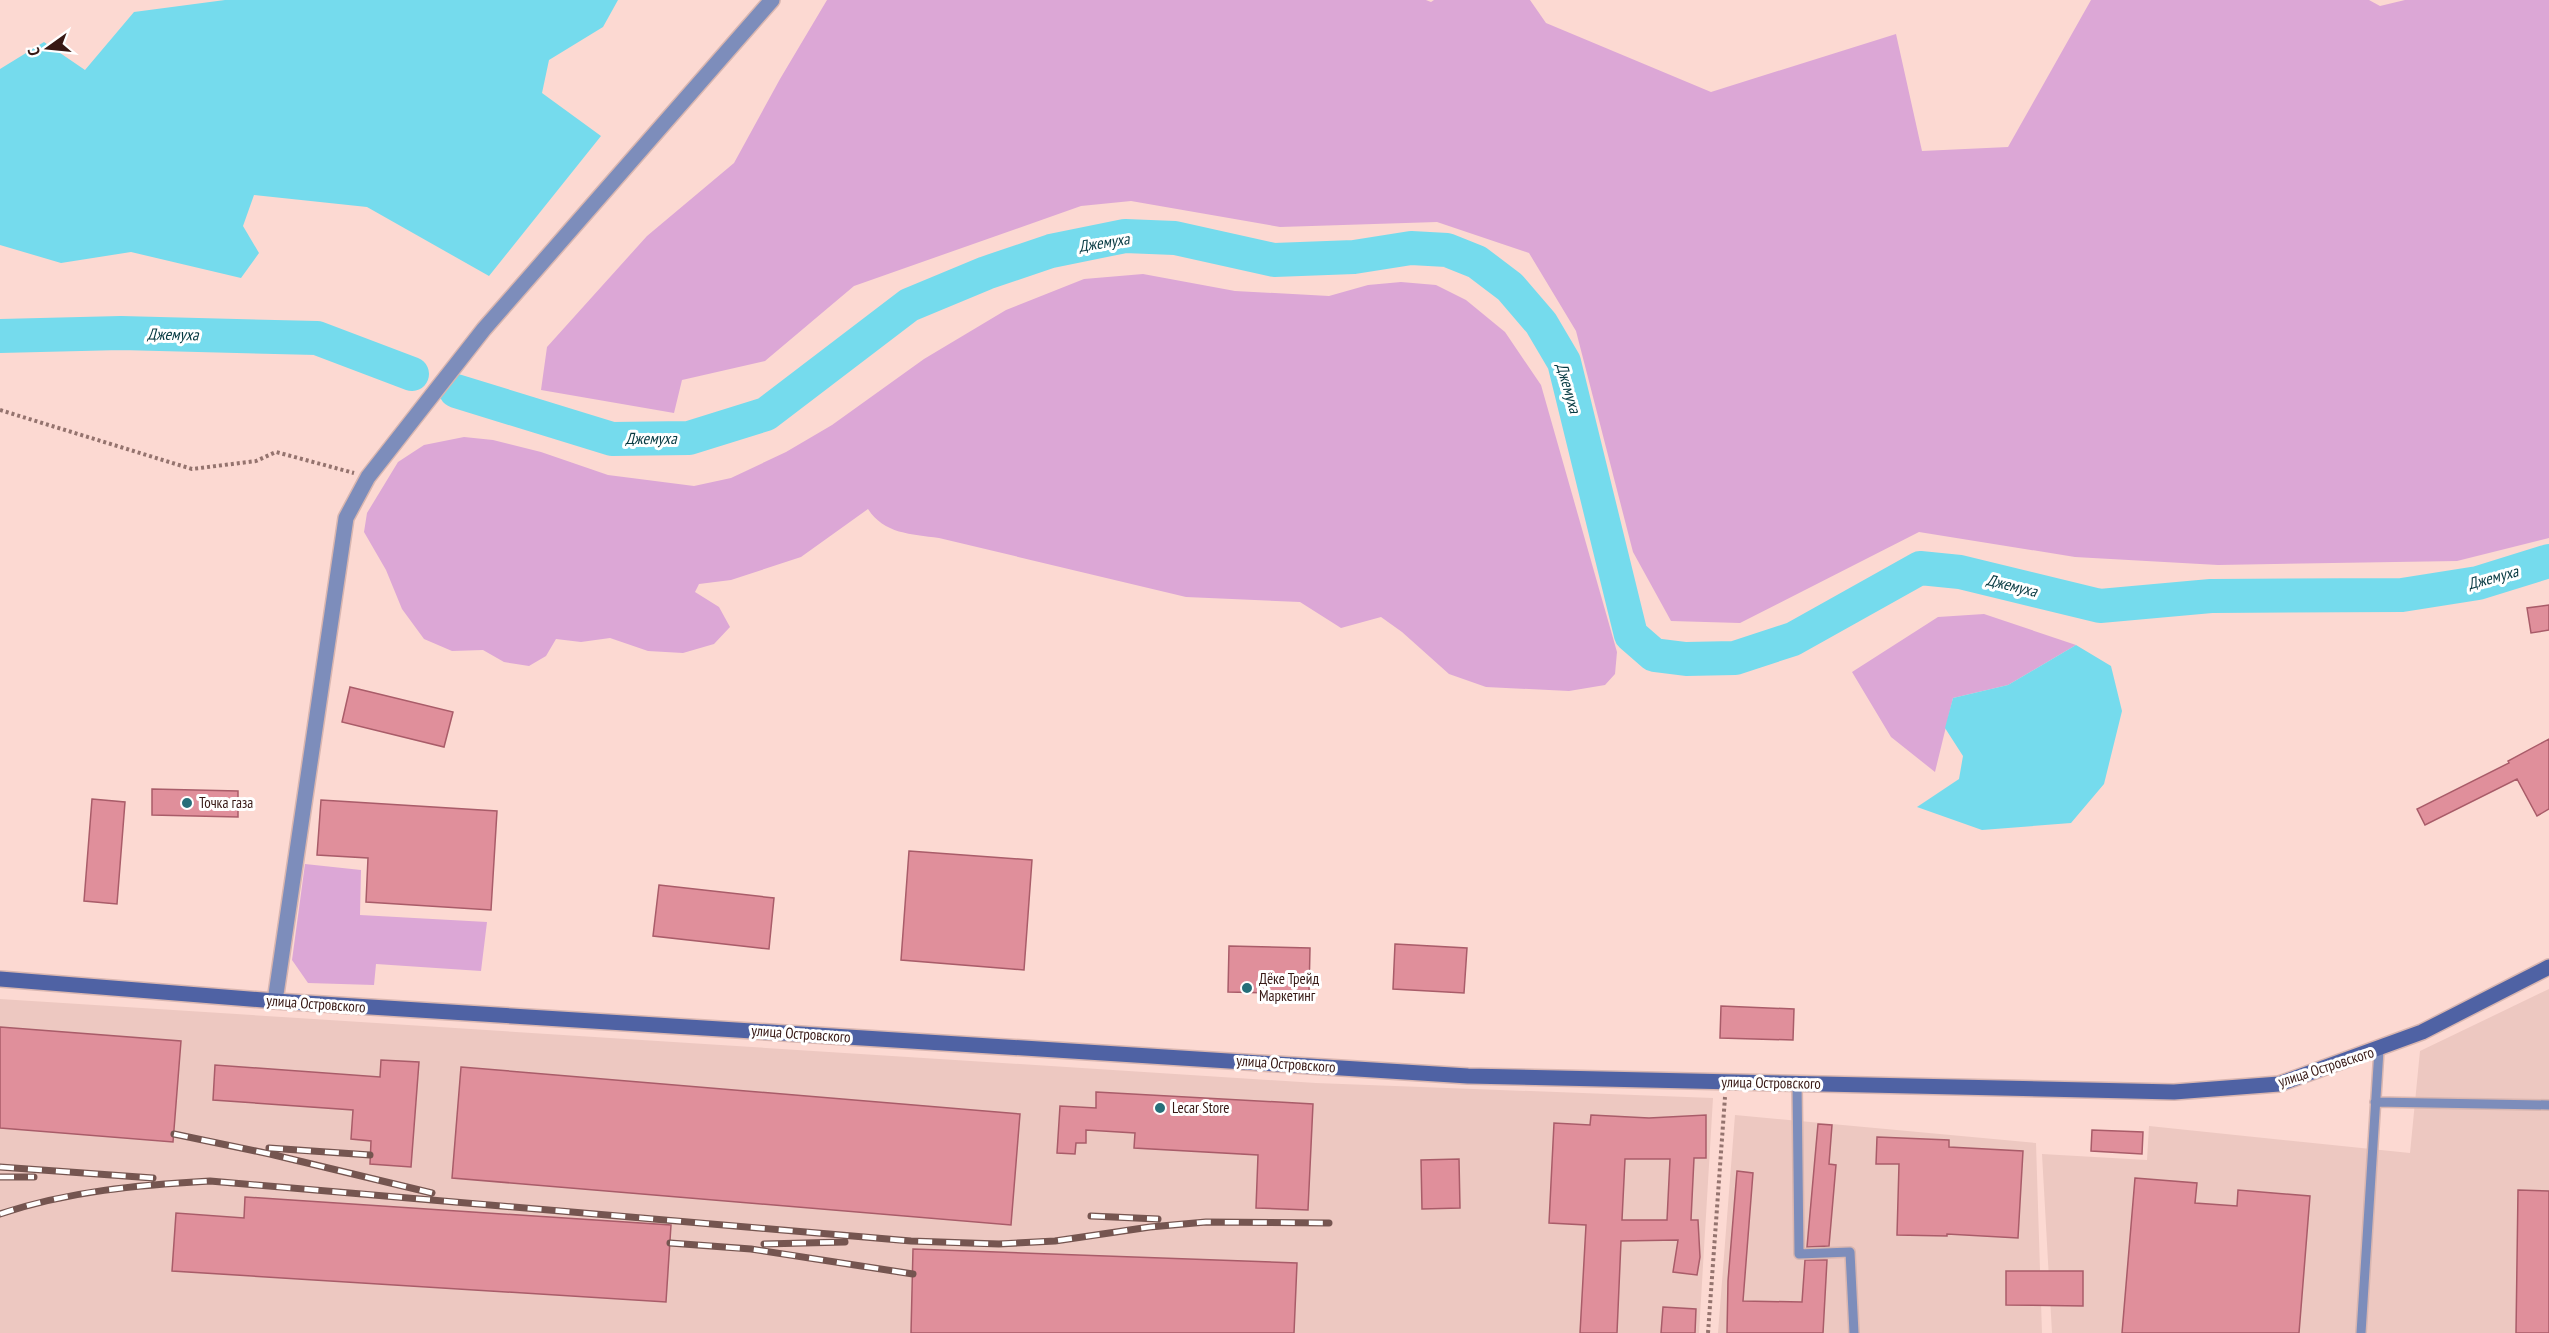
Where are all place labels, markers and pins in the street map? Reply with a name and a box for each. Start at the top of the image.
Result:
place label: Точка газа [199,793,253,812]
marker: Точка газа [180,796,194,810]
place label: Дёке Трейд Маркетинг [1259,969,1319,1005]
marker: Дёке Трейд Маркетинг [1240,981,1254,995]
place label: Lecar Store [1172,1098,1229,1117]
marker: Lecar Store [1153,1101,1167,1115]

